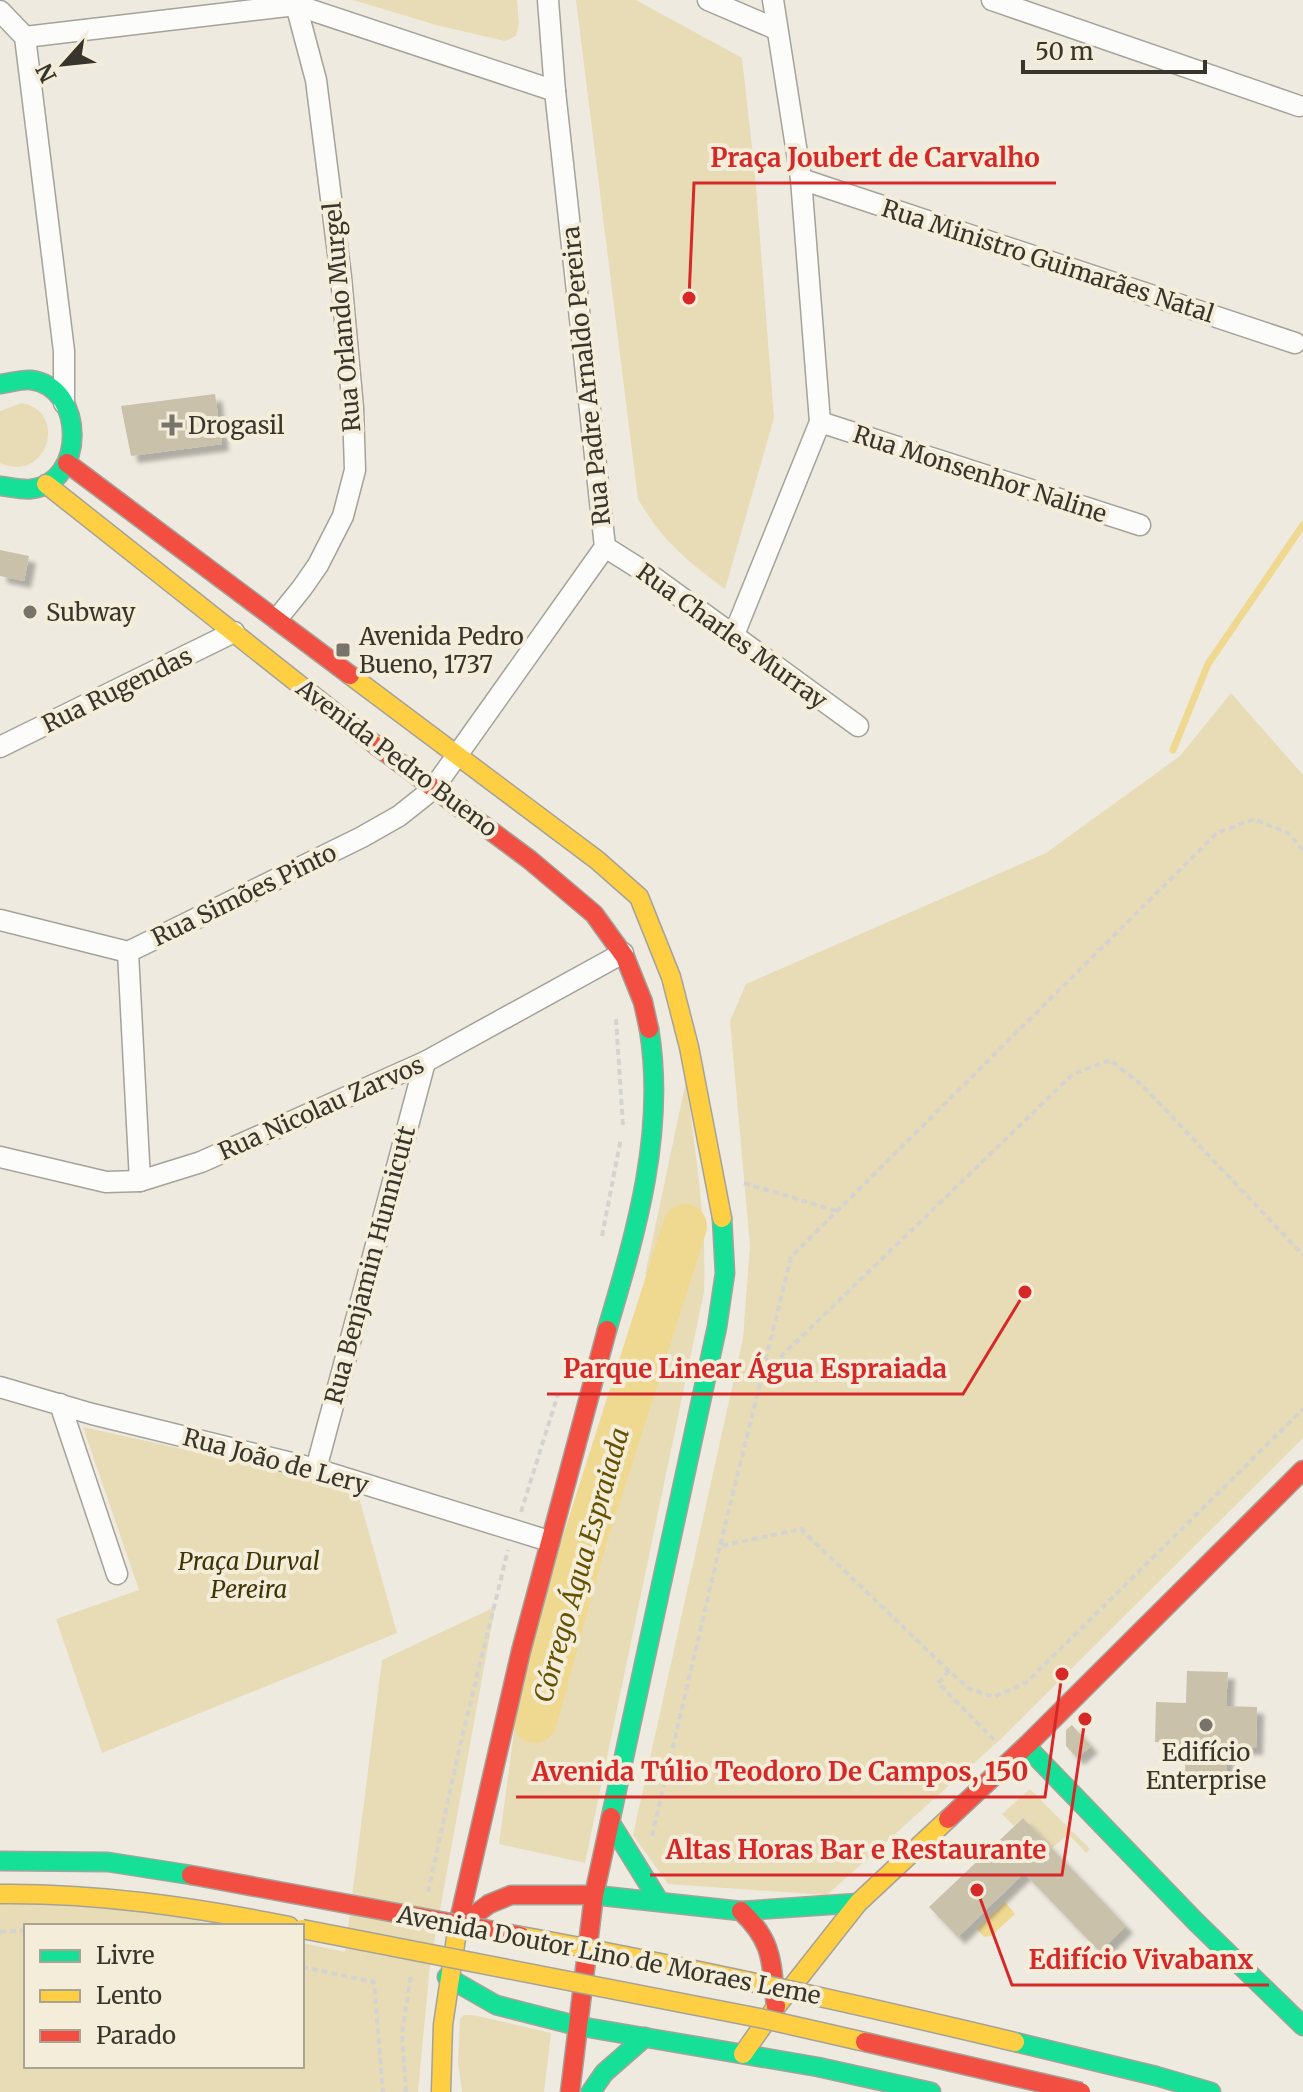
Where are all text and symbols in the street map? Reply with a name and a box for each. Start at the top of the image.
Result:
north arrow [24,24,104,104]
scale bar [1023,24,1205,74]
text: 50 m [1035,36,1094,67]
text: N [29,58,63,87]
callout: Praça Joubert de Carvalho [694,133,1056,183]
text: Praça Joubert de Carvalho [710,141,1040,174]
street label: Rua Ministro Guimarães Natal [878,193,1218,329]
street label: Rua Orlando Murgel [317,201,367,433]
street label: Rua Padre Arnaldo Pereira [555,225,617,527]
place label: Drogasil [188,410,285,441]
marker: Drogasil [163,416,181,434]
street label: Rua Monsenhor Naline [849,418,1111,530]
street label: Rua Charles Murray [631,556,833,716]
place label: Subway [46,597,136,628]
marker: Subway [21,603,39,621]
place label: Avenida Pedro Bueno, 1737 [358,621,524,680]
street label: Rua Rugendas [37,640,197,740]
marker: Avenida Pedro Bueno, 1737 [334,641,352,659]
street label: Avenida Pedro Bueno [290,672,504,844]
street label: Rua Simões Pinto [147,837,341,953]
street label: Rua Nicolau Zarvos [213,1049,429,1167]
street label: Rua Benjamin Hunnicutt [318,1122,422,1407]
callout: Parque Linear Água Espraiada [547,1344,963,1394]
text: Parque Linear Água Espraiada [563,1351,947,1385]
street label: Rua João de Lery [180,1421,372,1501]
water label: Córrego Água Espraiada [525,1423,636,1706]
park label: Praça Durval Pereira [178,1546,320,1605]
marker: Edifício Enterprise [1197,1716,1215,1734]
place label: Edifício Enterprise [1146,1737,1266,1796]
callout: Avenida Túlio Teodoro De Campos, 150 [516,1747,1045,1797]
text: Avenida Túlio Teodoro De Campos, 150 [531,1755,1028,1788]
callout: Altas Horas Bar e Restaurante [650,1825,1062,1875]
text: Altas Horas Bar e Restaurante [665,1833,1046,1866]
street label: Avenida Doutor Lino de Moraes Leme [394,1898,823,2011]
legend [24,1924,304,2068]
callout: Edifício Vivabanx [1012,1935,1269,1985]
text: Livre [96,1940,155,1971]
text: Edifício Vivabanx [1029,1943,1253,1976]
text: Lento [96,1980,162,2011]
text: Parado [96,2020,176,2051]

